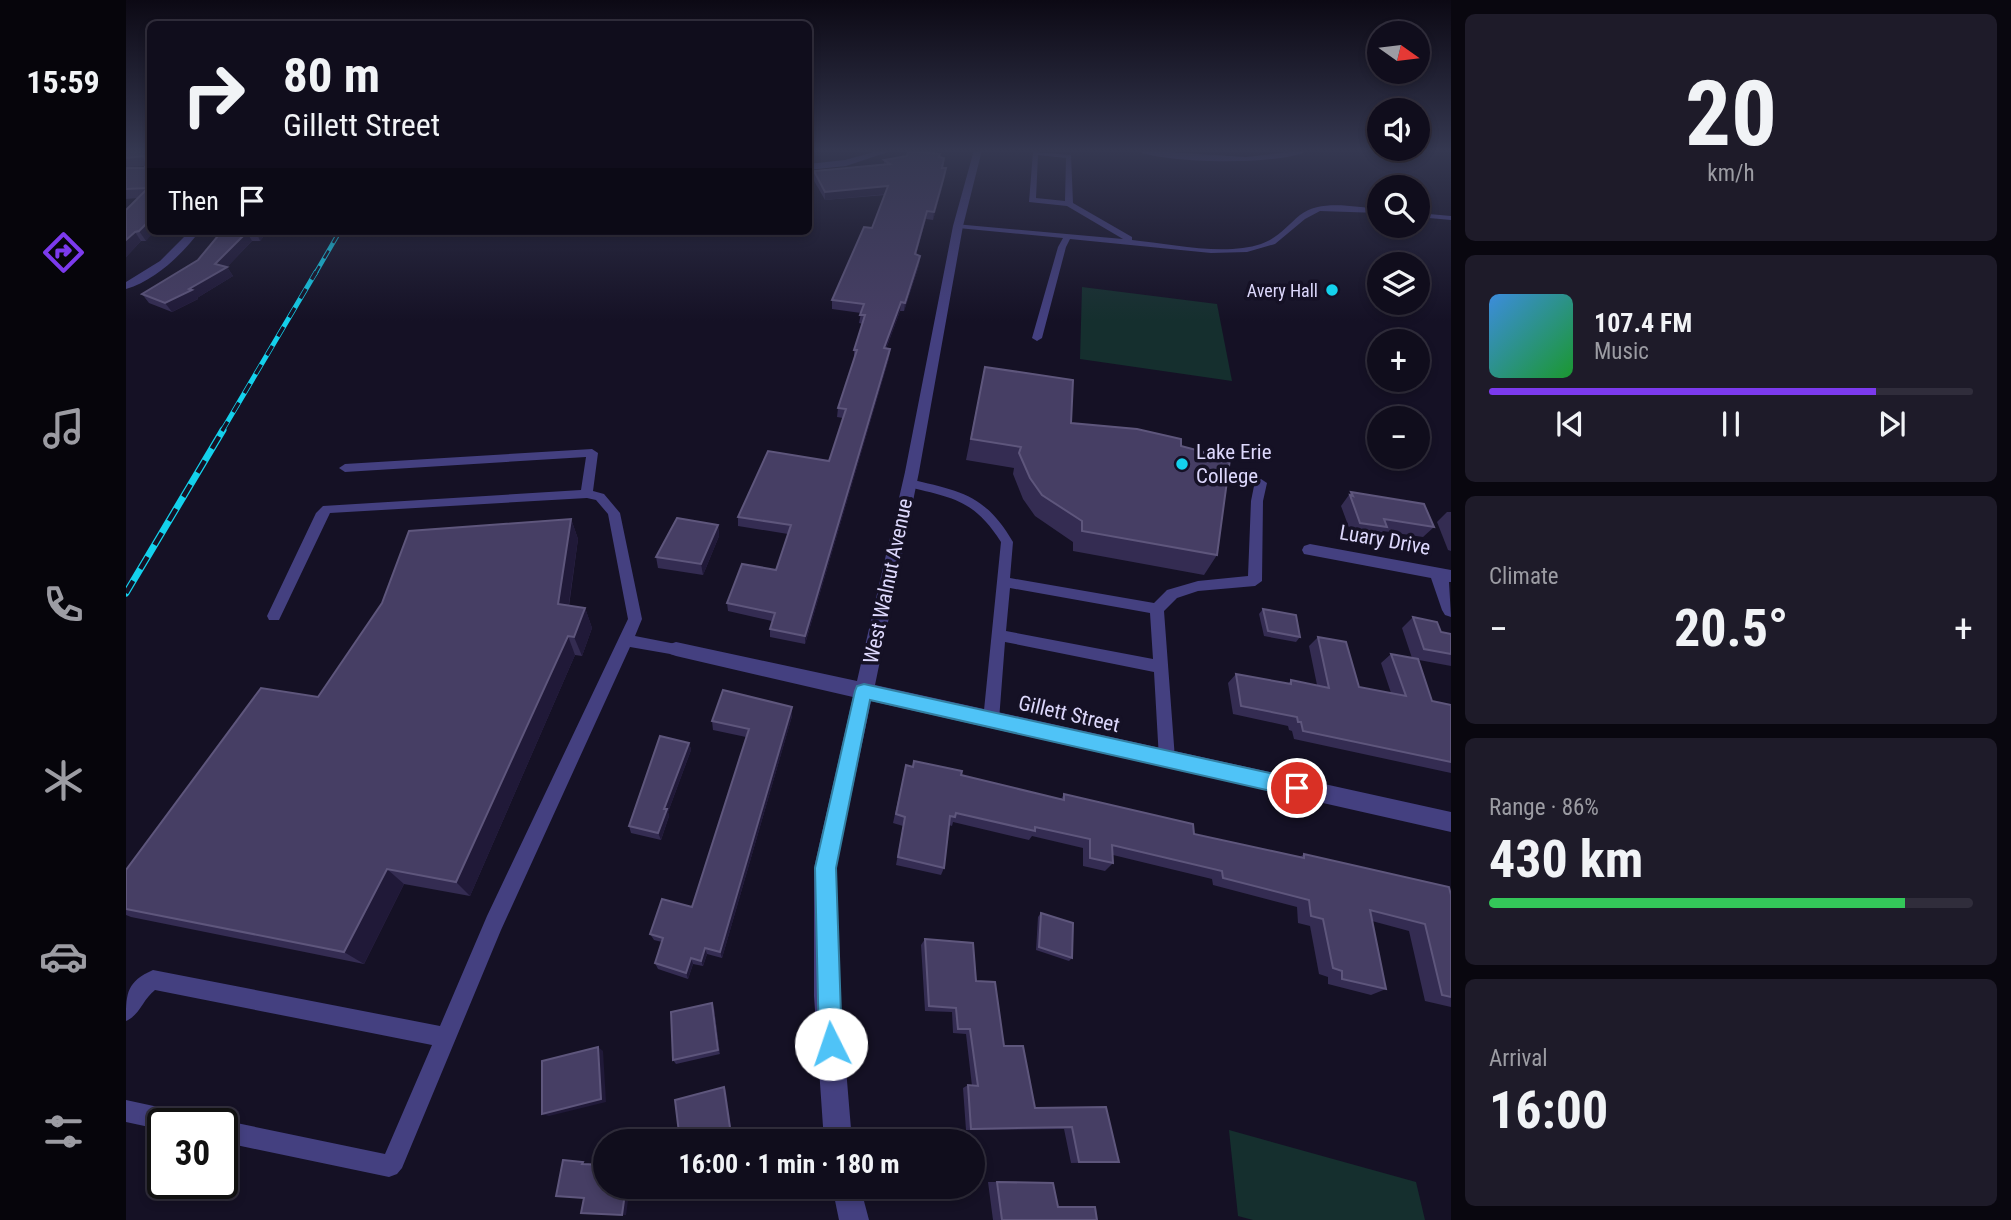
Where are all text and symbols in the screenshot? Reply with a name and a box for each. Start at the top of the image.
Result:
north arrow [1367,21,1430,84]
map controls [1367,21,1430,469]
text: 80 m [283,47,380,104]
icon: right [168,49,259,140]
text: 20 [1685,61,1777,167]
text: 15:59 [26,63,100,101]
button: sound [1367,98,1430,161]
text: Gillett Street [283,106,440,144]
text: km/h [1707,160,1755,187]
button: search [1367,175,1430,238]
icon: arrive [233,182,271,220]
text: Then [168,186,219,216]
icon: directions [39,228,88,277]
button: layers [1367,252,1430,315]
place label: Avery Hall [1247,280,1318,301]
marker: Avery Hall [1324,282,1340,298]
text: 107.4 FM [1594,308,1692,338]
button: + [1367,329,1430,392]
text: Music [1594,338,1649,365]
icon: music [39,404,88,453]
icon: previous [1551,405,1589,443]
icon: pause [1712,405,1750,443]
icon: next [1873,405,1911,443]
button: − [1367,406,1430,469]
place label: Lake Erie College [1196,440,1272,488]
marker: Lake Erie College [1174,456,1190,472]
street label: West Walnut Avenue [859,496,917,666]
street label: Luary Drive [1338,520,1432,560]
text: Climate [1489,563,1559,590]
icon: phone [39,580,88,629]
text: 20.5° [1674,598,1788,659]
text: − [1489,607,1508,651]
text: + [1954,607,1973,651]
street label: Gillett Street [1016,691,1122,737]
icon: climate [39,756,88,805]
pin [1267,758,1327,818]
icon: arrive [1278,769,1316,807]
text: Range · 86% [1489,794,1599,821]
text: 430 km [1489,829,1643,890]
icon: car [39,932,88,981]
position arrow [794,1007,868,1081]
text: Arrival [1489,1045,1548,1072]
text: 16:00 [1489,1080,1608,1141]
icon: filters [39,1107,88,1156]
speed limit sign: 30 [147,1108,238,1199]
text: 16:00 · 1 min · 180 m [679,1149,899,1179]

